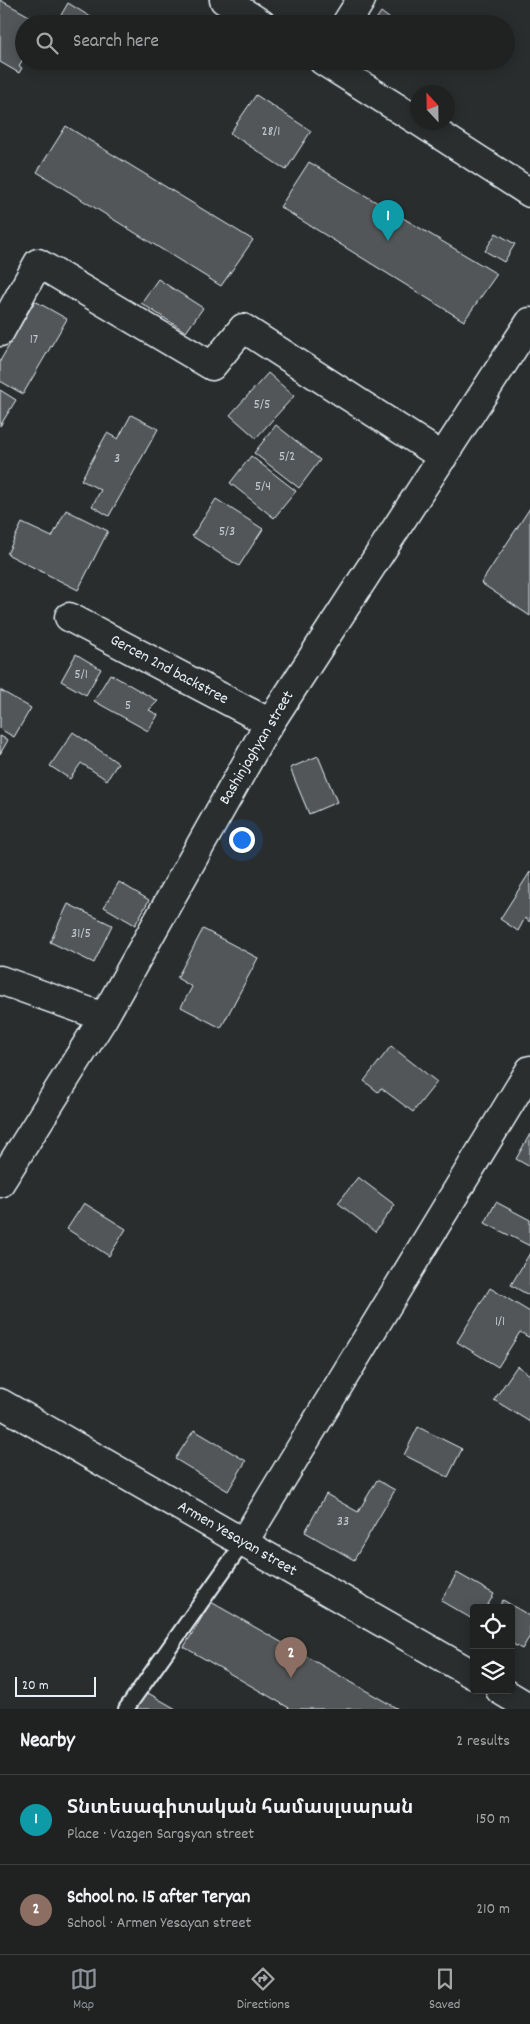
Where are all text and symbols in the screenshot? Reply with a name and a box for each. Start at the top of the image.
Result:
search box [15,15,515,70]
icon: search [33,29,61,57]
text: Search here [73,29,159,56]
north arrow [410,85,455,130]
house number: 28/1 [262,122,280,142]
pin: 1 [372,200,404,241]
house number: 17 [30,330,38,350]
house number: 5/5 [254,395,270,415]
house number: 5/2 [279,447,295,467]
house number: 3 [114,449,120,469]
house number: 5/4 [255,477,271,497]
house number: 5/3 [219,522,235,542]
street label: Gercen 2nd backstree [106,629,232,711]
house number: 5/1 [74,665,88,685]
street label: Bashinjaghyan street [214,687,300,809]
house number: 5 [125,696,131,716]
your location [229,827,255,853]
house number: 31/5 [71,924,91,944]
house number: 1/1 [495,1312,505,1332]
street label: Armen Yesayan street [173,1495,301,1583]
house number: 33 [337,1512,349,1532]
map controls [470,1604,515,1694]
button: locate [470,1604,515,1649]
pin: 2 [275,1637,307,1678]
button: layers [470,1649,515,1694]
scale bar [15,1674,96,1697]
text: 20 m [22,1676,49,1696]
text: Nearby [20,1727,75,1757]
text: 2 results [456,1730,510,1753]
text: Տնտեսագիտական համասլսարան [67,1796,413,1823]
text: 1 [34,1808,38,1831]
text: 150 m [476,1808,510,1831]
text: Place · Vazgen Sargsyan street [67,1823,254,1846]
text: School no. 15 after Teryan [67,1885,250,1912]
text: 2 [33,1898,40,1921]
text: 210 m [476,1898,510,1921]
text: School · Armen Yesayan street [67,1912,251,1935]
tab: Map [70,1965,98,2015]
tab: Directions [237,1965,290,2015]
tab: Saved [429,1965,460,2015]

